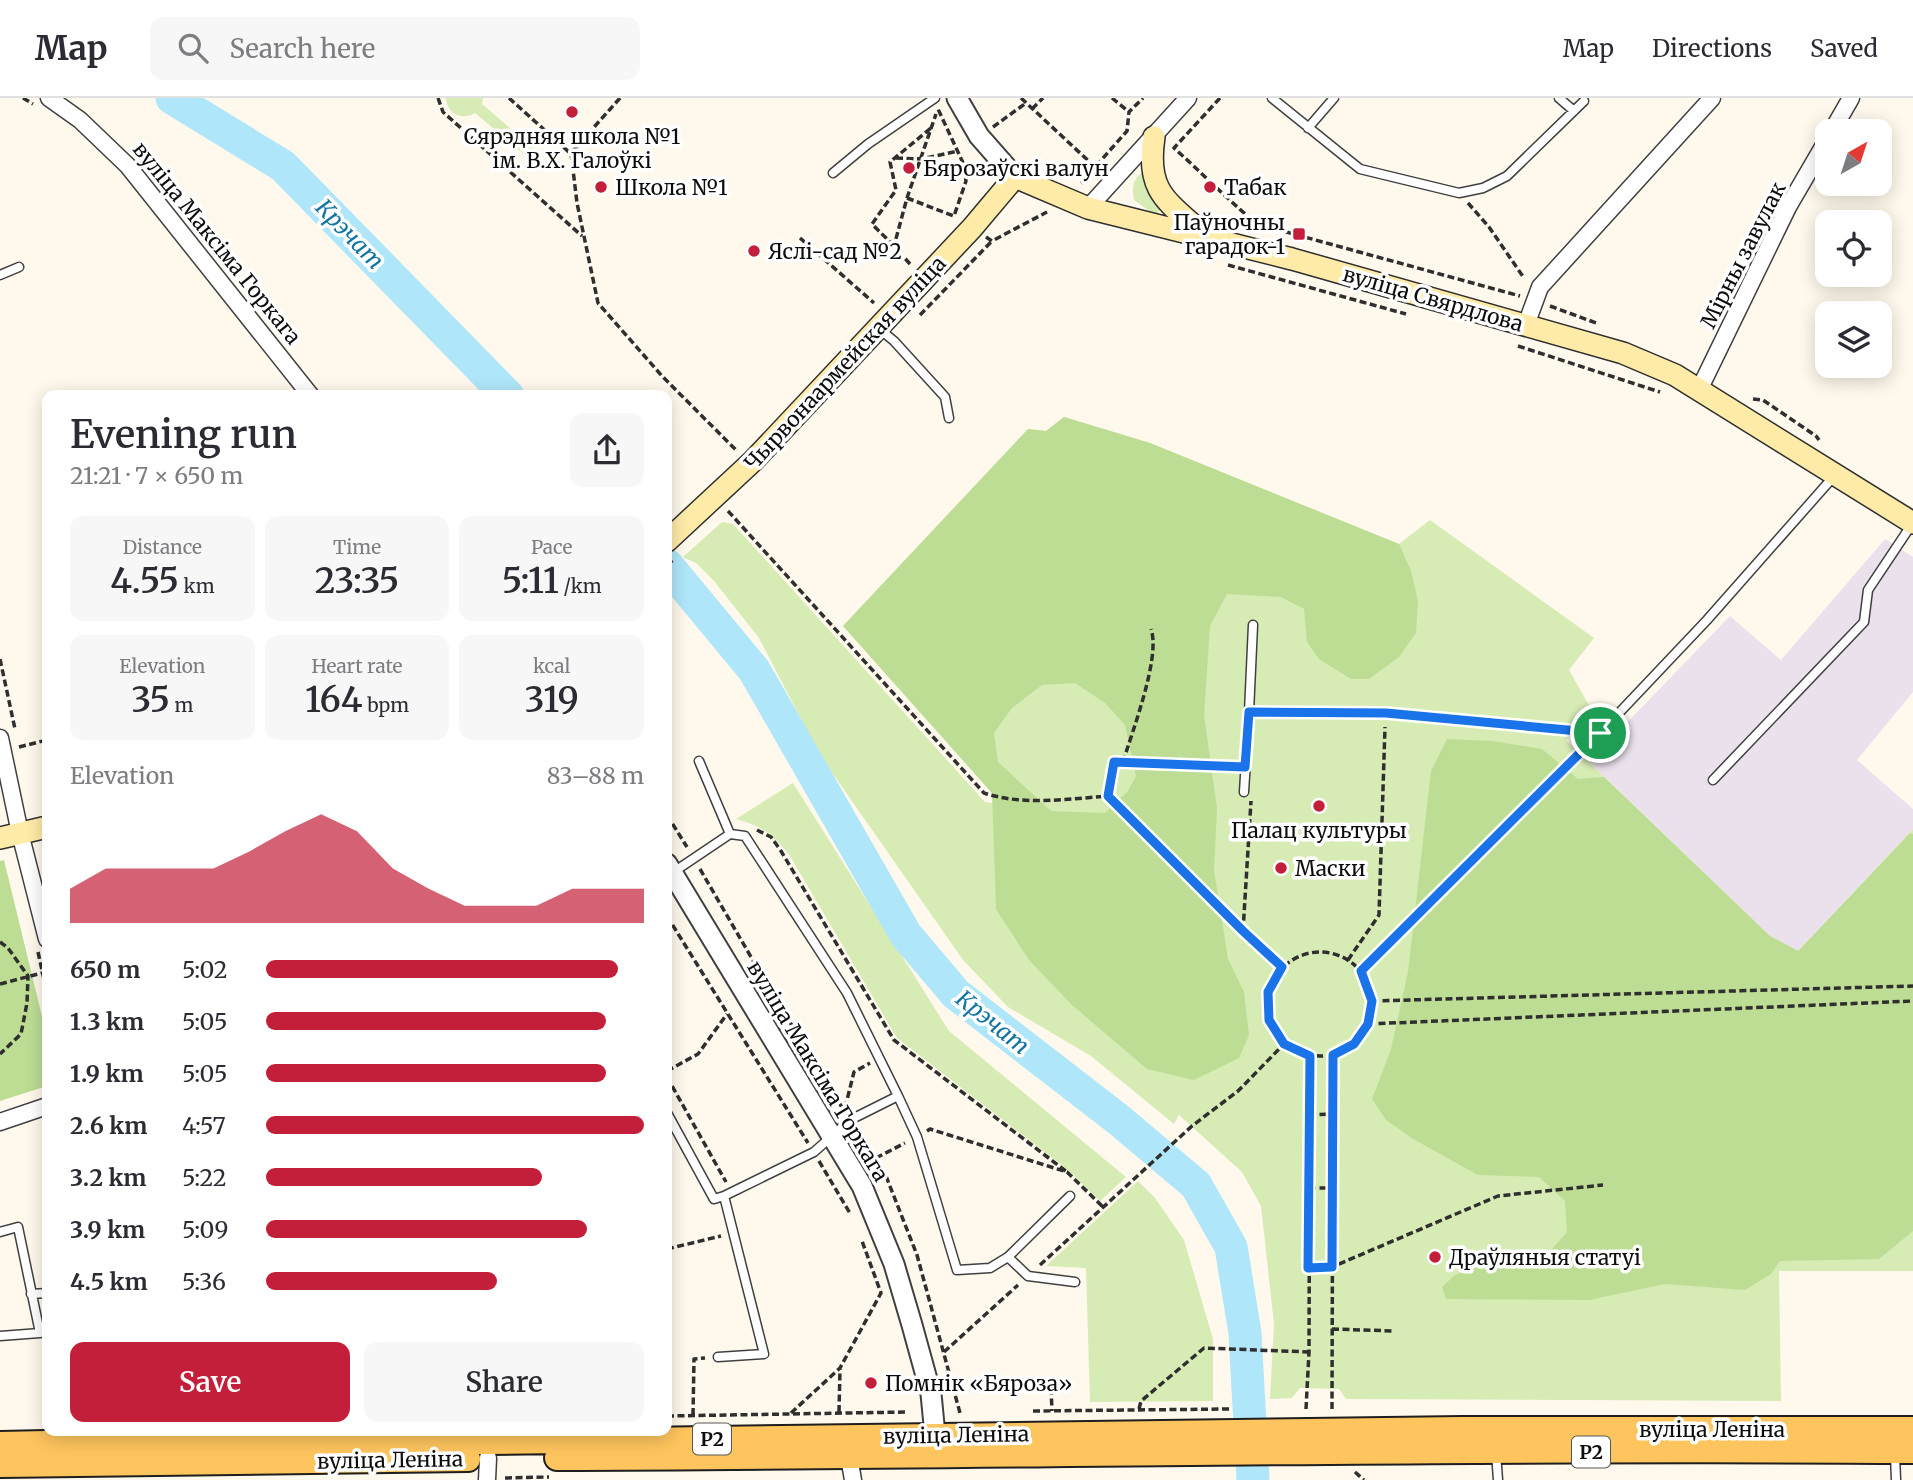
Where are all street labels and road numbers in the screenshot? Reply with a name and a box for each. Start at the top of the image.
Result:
street label: вуліца Максіма Горкага [127,136,307,350]
street label: Мірны завулак [1694,177,1792,333]
street label: Чырвонаармейская вуліца [739,250,951,476]
street label: вуліца Свярдлова [1340,260,1526,338]
street label: вуліца Максіма Горкага [741,956,895,1186]
street label: вуліца Леніна [1639,1416,1785,1443]
street label: вуліца Леніна [883,1420,1029,1450]
road number: Р2 [693,1424,731,1455]
road number: Р2 [1572,1436,1610,1468]
street label: вуліца Леніна [317,1445,463,1475]

